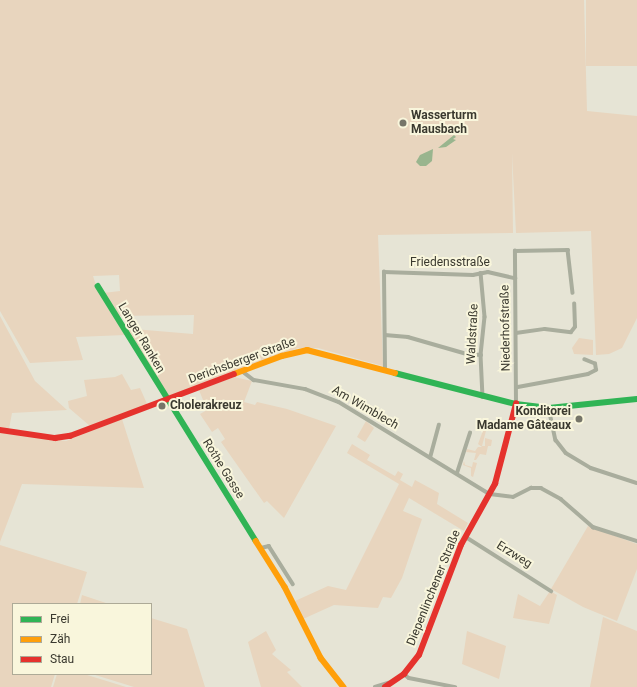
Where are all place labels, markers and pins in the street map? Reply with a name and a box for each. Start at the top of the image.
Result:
place label: Wasserturm Mausbach [411,109,477,137]
marker: Wasserturm Mausbach [398,118,408,128]
place label: Cholerakreuz [170,399,242,413]
marker: Cholerakreuz [157,401,167,411]
place label: Konditorei Madame Gâteaux [477,405,571,433]
marker: Konditorei Madame Gâteaux [574,414,584,424]

